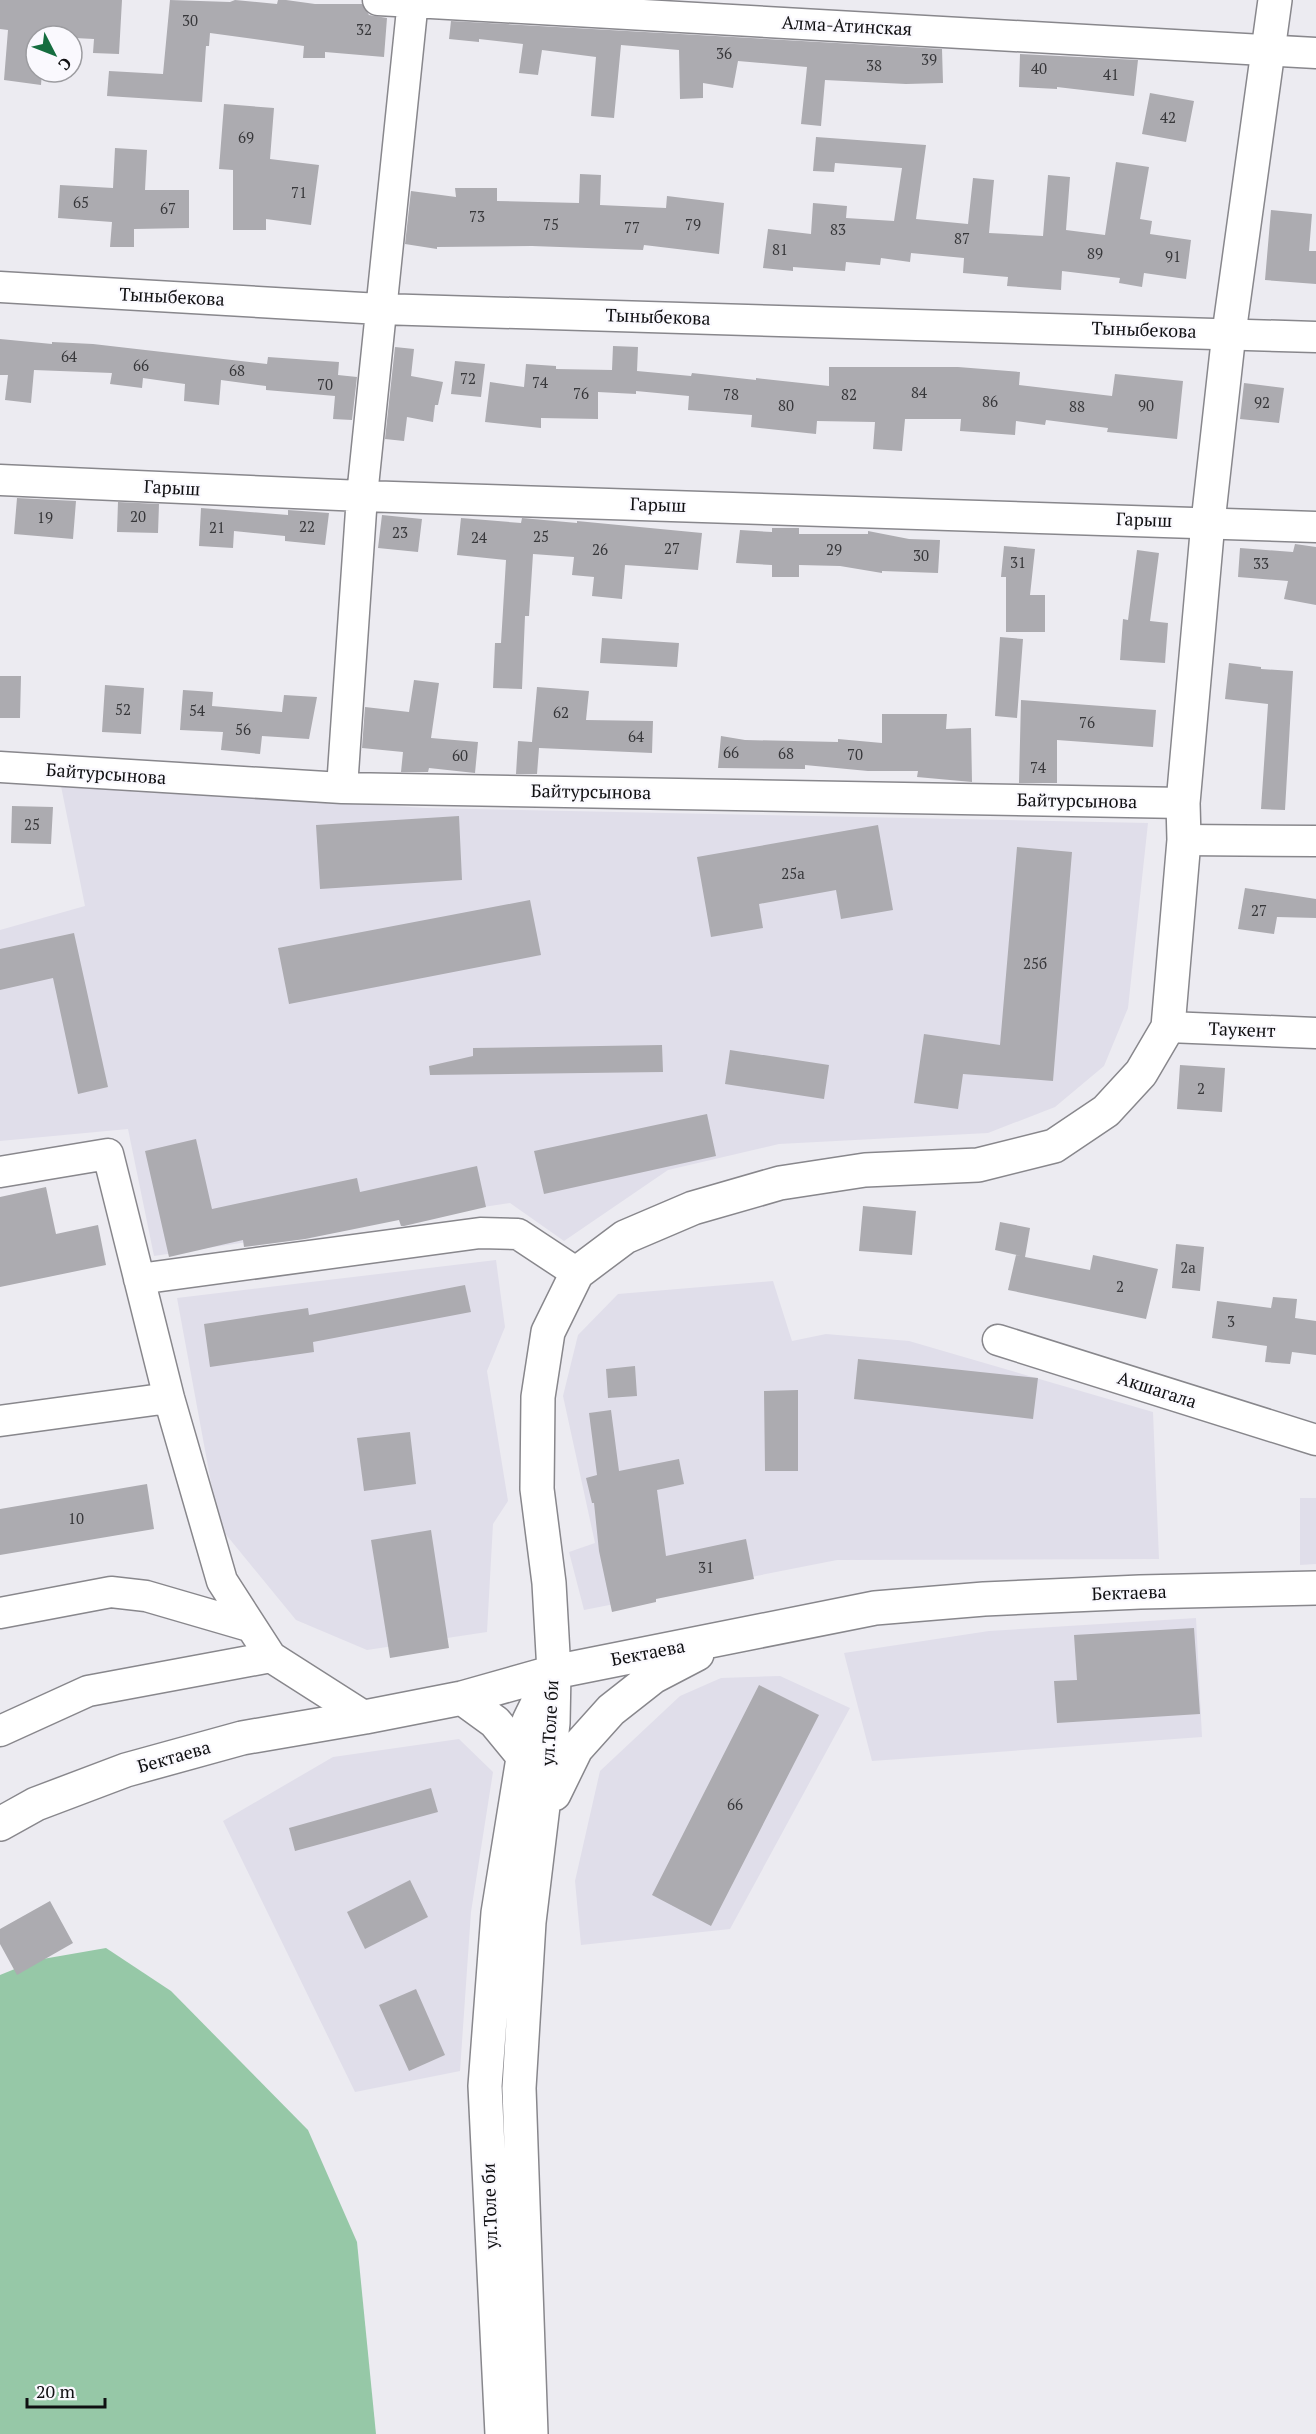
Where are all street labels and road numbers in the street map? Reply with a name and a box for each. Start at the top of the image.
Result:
street label: Алма-Атинская [781,10,913,40]
street label: Тыныбекова [119,281,225,311]
street label: Тыныбекова [605,302,711,330]
street label: Тыныбекова [1091,315,1197,343]
street label: Гарыш [143,474,201,500]
street label: Гарыш [629,491,687,517]
street label: Гарыш [1115,506,1173,532]
street label: Байтурсынова [45,757,167,789]
street label: Байтурсынова [531,778,651,804]
street label: Байтурсынова [1017,787,1137,813]
street label: Таукент [1208,1016,1276,1042]
street label: Акшагала [1115,1365,1200,1413]
street label: Бектаева [1091,1579,1167,1605]
street label: Бектаева [609,1633,687,1671]
street label: ул.Толе би [535,1679,563,1768]
street label: Бектаева [134,1734,213,1778]
street label: ул.Толе би [476,2163,503,2250]

